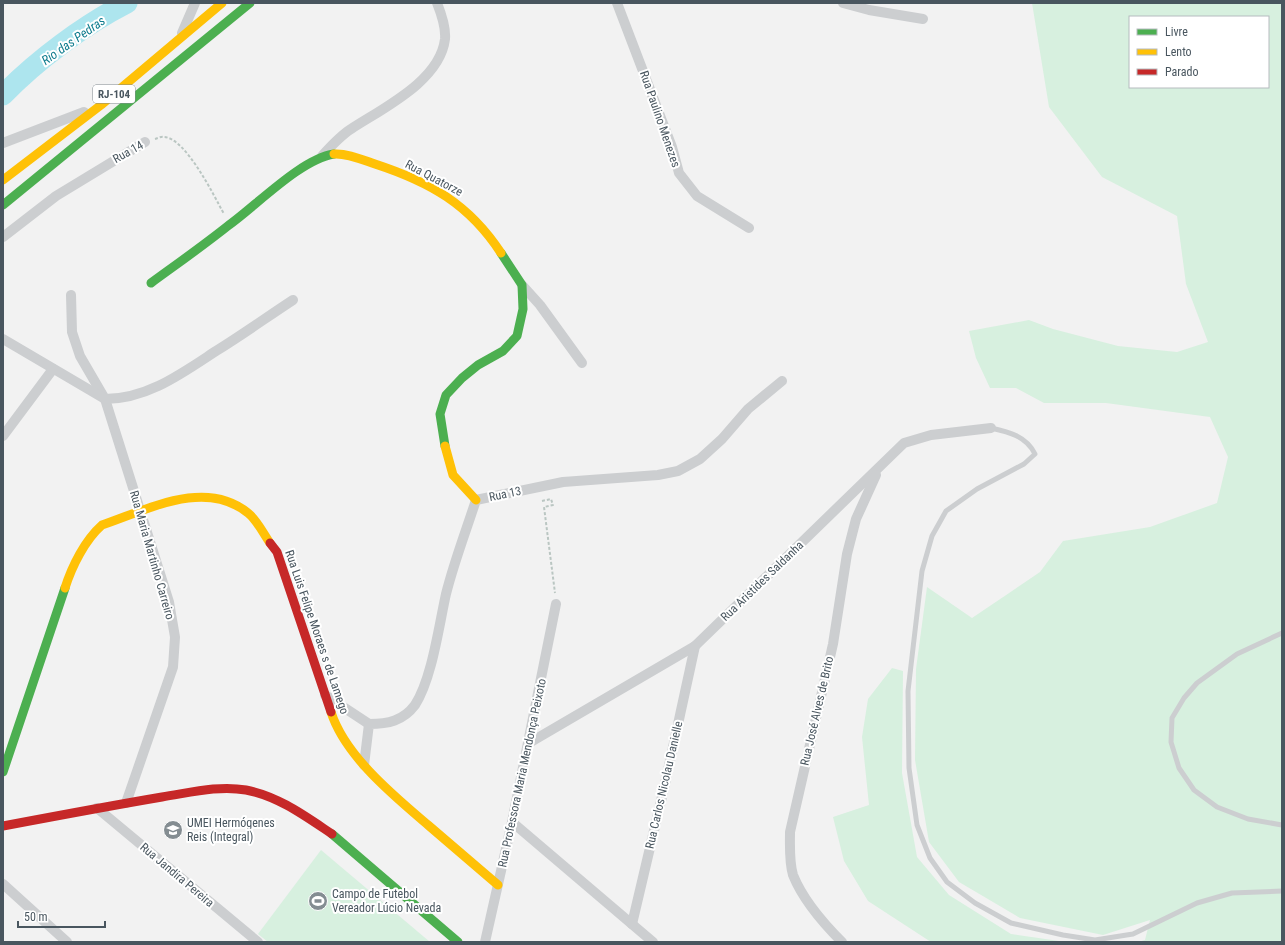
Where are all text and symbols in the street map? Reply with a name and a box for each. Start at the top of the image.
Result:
water label: Rio das Pedras [39,13,108,68]
legend [1129,16,1269,88]
text: Livre [1165,25,1188,39]
text: Lento [1165,45,1192,59]
text: Parado [1165,65,1198,79]
street label: Rua Paulino Menezes [637,69,683,169]
road number: RJ-104 [93,85,135,103]
street label: Rua 14 [110,138,146,166]
street label: Rua Quatorze [403,157,466,199]
street label: Rua 13 [488,484,522,504]
street label: Rua Maria Martinho Carreiro [127,489,177,621]
street label: Rua Aristides Saldanha [718,538,806,624]
street label: Rua Luis Felipe Moraes s de Lamego [282,548,352,716]
street label: Rua José Alves de Brito [798,655,836,767]
street label: Rua Professora Maria Mendonça Peixoto [495,677,549,869]
street label: Rua Carlos Nicolau Danielle [642,719,686,850]
place label: UMEI Hermógenes Reis (Integral) [187,816,275,844]
school or university icon: UMEI Hermógenes Reis (Integral) [162,819,184,841]
street label: Rua Jandira Pereira [137,840,217,910]
place label: Campo de Futebol Vereador Lúcio Nevada [332,887,441,915]
sports icon: Campo de Futebol Vereador Lúcio Nevada [307,890,329,912]
scale bar [18,903,105,929]
text: 50 m [24,910,48,924]

